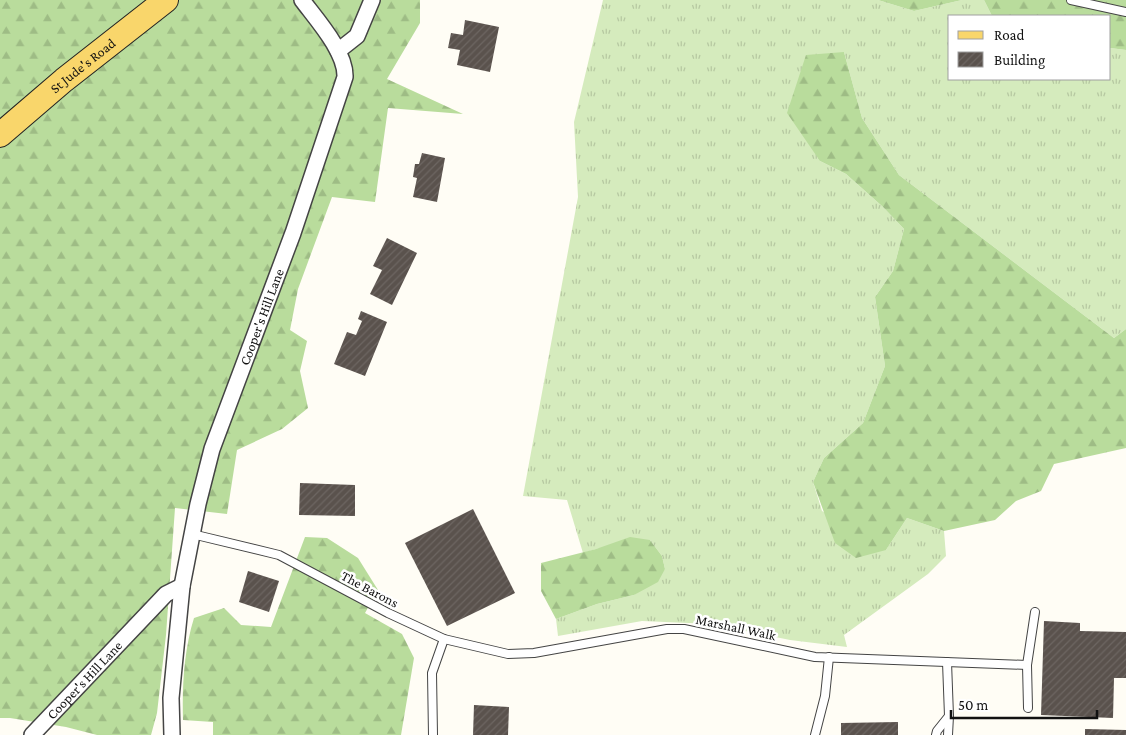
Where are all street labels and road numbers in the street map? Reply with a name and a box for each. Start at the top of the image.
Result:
street label: St Jude's Road [47,34,119,96]
street label: Cooper's Hill Lane [236,266,287,367]
street label: The Barons [339,567,401,611]
street label: Marshall Walk [694,611,778,643]
street label: Cooper's Hill Lane [43,637,125,722]

